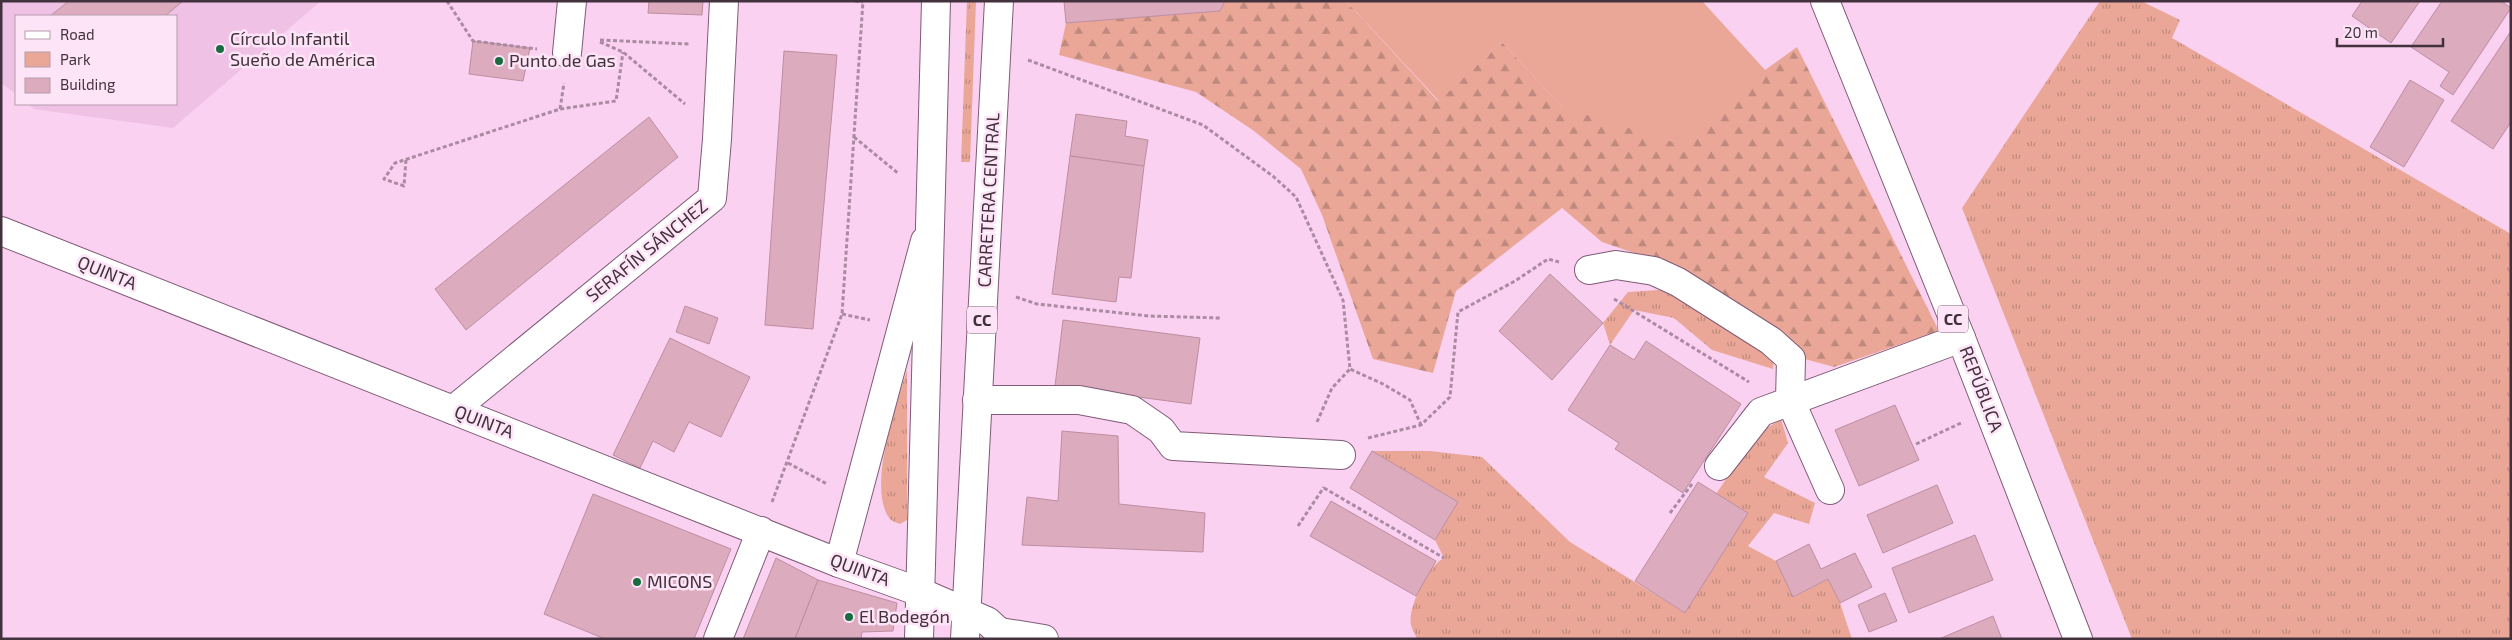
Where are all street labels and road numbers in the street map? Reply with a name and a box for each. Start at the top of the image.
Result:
street label: CARRETERA CENTRAL [972,112,1004,288]
street label: SERAFÍN SÁNCHEZ [581,194,712,306]
street label: QUINTA [74,250,141,294]
road number: CC [967,306,997,334]
road number: CC [1938,306,1968,332]
street label: REPÚBLICA [1955,342,2009,436]
street label: QUINTA [451,400,518,443]
street label: QUINTA [827,548,894,590]

